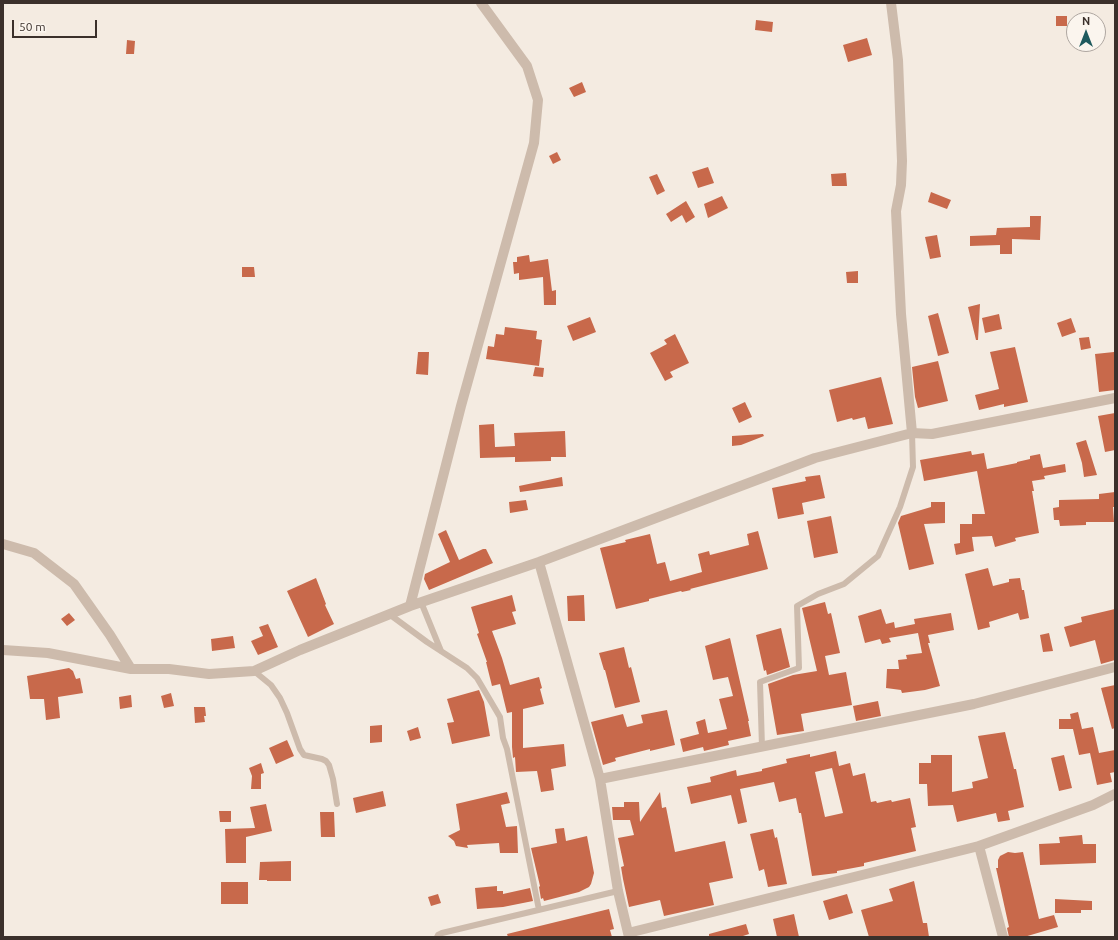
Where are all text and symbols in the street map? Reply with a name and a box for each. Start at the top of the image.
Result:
scale bar [14,12,99,38]
north arrow [1066,12,1106,52]
text: N [1082,15,1090,27]
text: 50 m [19,20,46,33]

